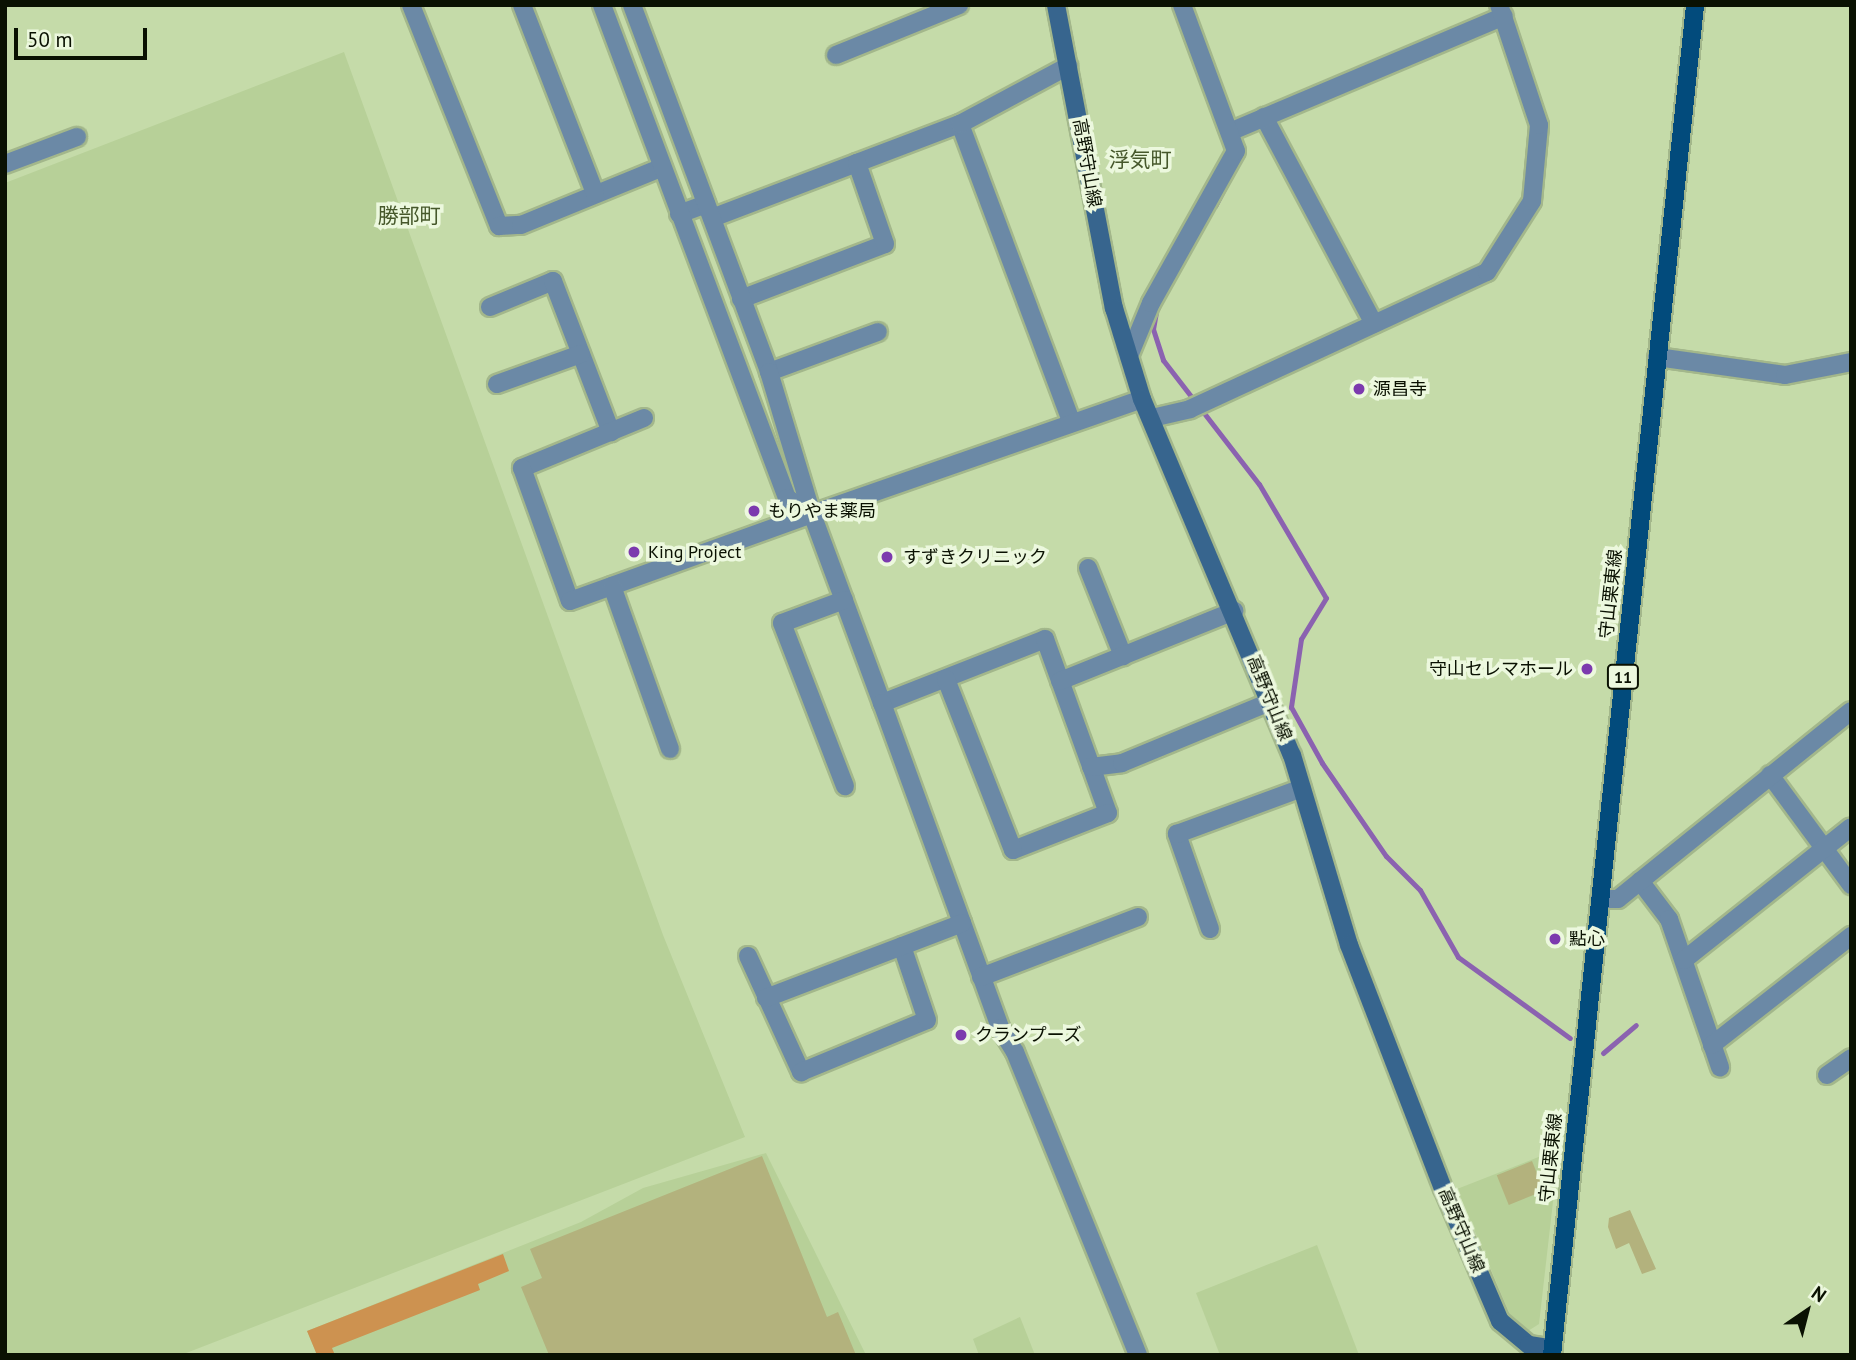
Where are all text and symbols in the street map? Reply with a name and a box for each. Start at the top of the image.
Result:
scale bar [18,14,150,58]
text: 50 m [27,26,73,53]
street label: 高野守山線 [1069,117,1105,209]
district label: 浮気町 [1109,147,1171,173]
district label: 勝部町 [378,203,440,229]
place label: 源昌寺 [1373,378,1427,400]
marker: 源昌寺 [1351,381,1367,397]
place label: もりやま薬局 [768,500,876,522]
marker: もりやま薬局 [746,503,762,519]
place label: King Project [648,541,741,563]
marker: King Project [626,544,642,560]
place label: すずきクリニック [903,546,1047,568]
marker: すずきクリニック [877,547,897,567]
street label: 守山栗東線 [1596,548,1626,640]
street label: 高野守山線 [1242,652,1296,744]
place label: 守山セレマホール [1429,658,1573,680]
marker: 守山セレマホール [1579,661,1595,677]
road number: 11 [1606,664,1640,690]
place label: 點心 [1569,928,1605,950]
marker: 點心 [1547,931,1563,947]
place label: クランプーズ [975,1024,1083,1046]
marker: クランプーズ [953,1027,969,1043]
street label: 守山栗東線 [1536,1112,1566,1204]
street label: 高野守山線 [1433,1184,1489,1276]
north arrow [1772,1276,1842,1346]
text: N [1807,1280,1831,1307]

